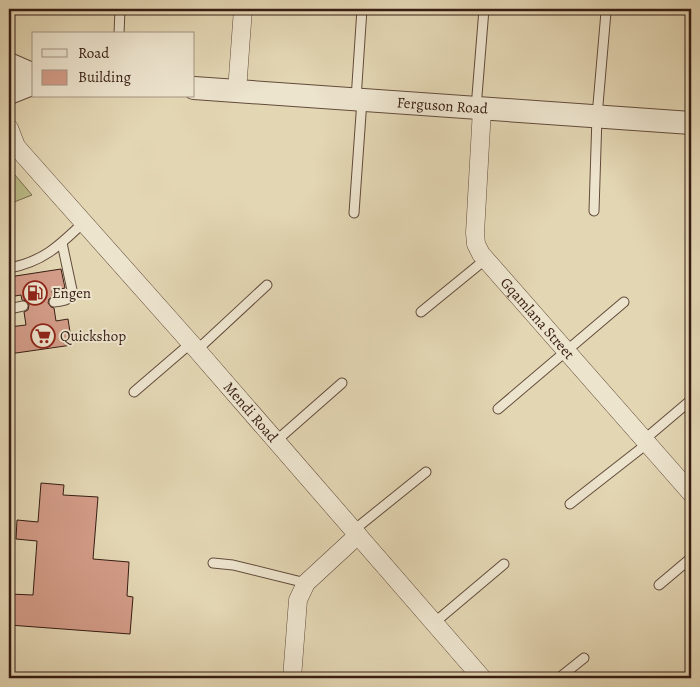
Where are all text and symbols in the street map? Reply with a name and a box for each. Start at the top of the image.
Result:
legend [32,32,195,98]
text: Road [78,43,110,63]
text: Building [78,67,131,87]
street label: Ferguson Road [396,92,489,119]
street label: Gqamlana Street [496,273,579,364]
fuel station icon: Engen [22,280,48,306]
place label: Engen [52,283,91,303]
supermarket icon: Quickshop [30,323,56,349]
place label: Quickshop [60,326,126,346]
street label: Mendi Road [219,377,283,447]

